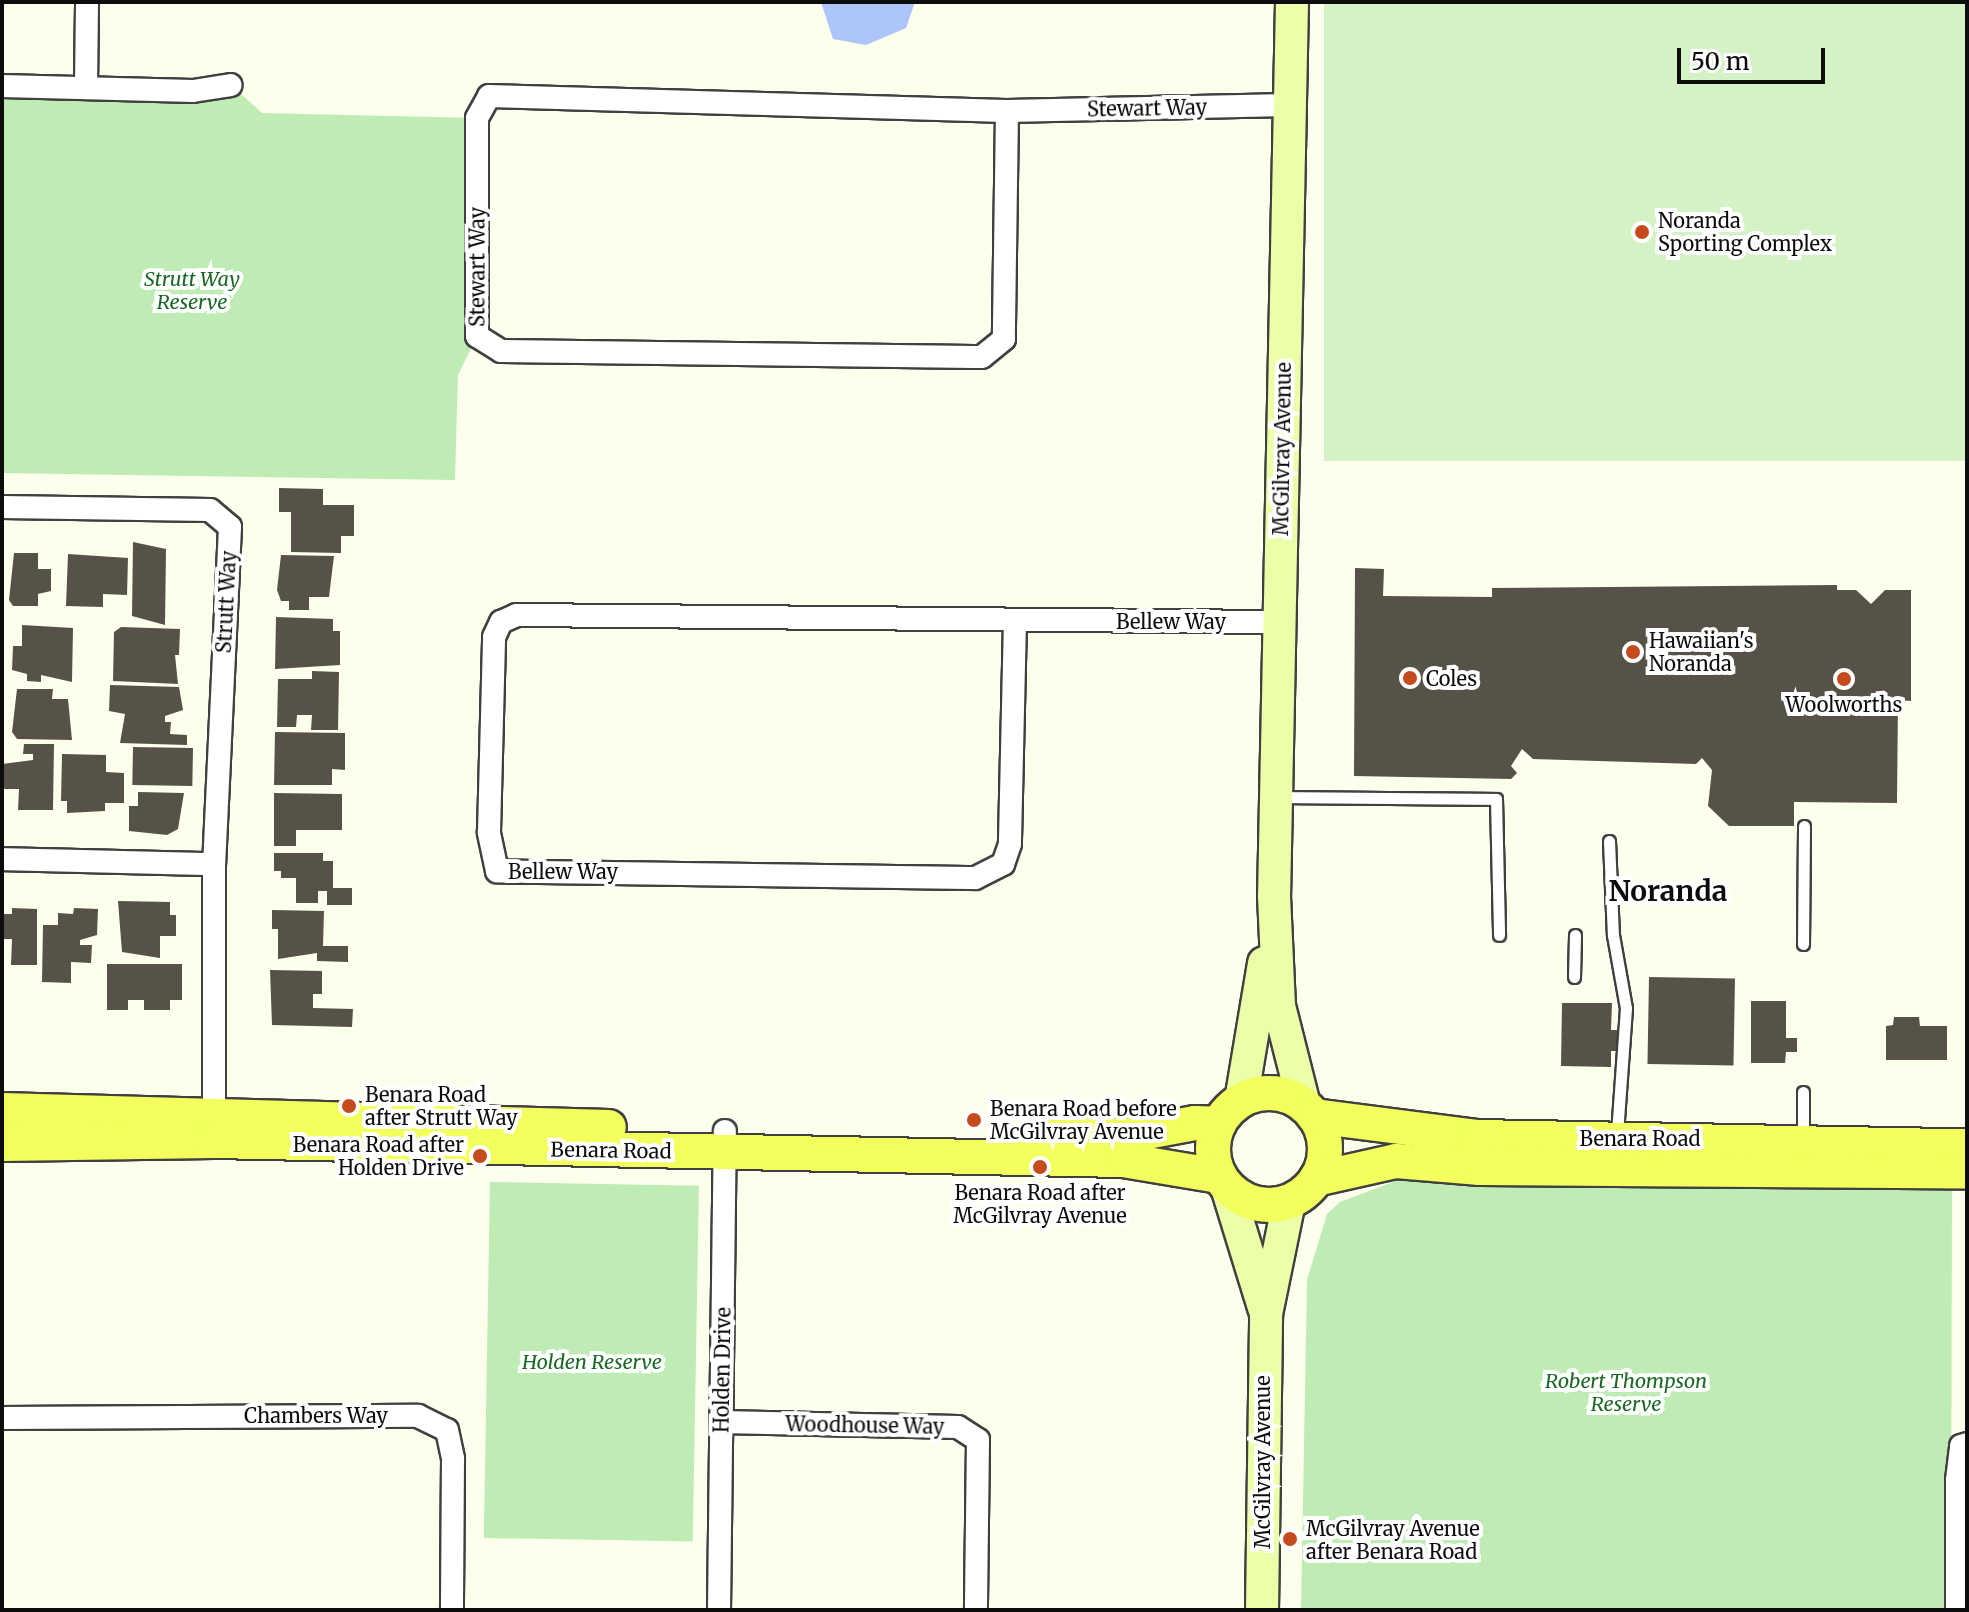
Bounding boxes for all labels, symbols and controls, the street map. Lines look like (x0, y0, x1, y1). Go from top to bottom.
scale bar (1681, 32, 1829, 82)
text: 50 m (1691, 46, 1750, 77)
street label: Stewart Way (1087, 95, 1207, 121)
street label: Stewart Way (465, 207, 489, 327)
place label: Noranda Sporting Complex (1658, 208, 1832, 255)
marker: Noranda Sporting Complex (1633, 223, 1651, 241)
park label: Strutt Way Reserve (144, 266, 240, 313)
street label: McGilvray Avenue (1268, 362, 1296, 536)
street label: Strutt Way (211, 550, 241, 654)
street label: Bellew Way (1116, 609, 1226, 633)
place label: Hawaiian's Noranda (1649, 628, 1753, 675)
marker: Hawaiian's Noranda (1624, 643, 1642, 661)
place label: Coles (1426, 666, 1477, 690)
marker: Coles (1401, 669, 1419, 687)
marker: Woolworths (1835, 670, 1853, 688)
place label: Woolworths (1786, 692, 1902, 716)
street label: Bellew Way (508, 859, 618, 883)
district label: Noranda (1609, 874, 1727, 908)
place label: Benara Road after Strutt Way (365, 1082, 518, 1129)
place label: Benara Road before McGilvray Avenue (990, 1096, 1177, 1143)
marker: Benara Road after Strutt Way (340, 1097, 358, 1115)
marker: Benara Road before McGilvray Avenue (965, 1111, 983, 1129)
street label: Benara Road (1579, 1126, 1701, 1150)
place label: Benara Road after Holden Drive (293, 1132, 464, 1179)
street label: Benara Road (550, 1137, 672, 1163)
marker: Benara Road after Holden Drive (471, 1147, 489, 1165)
marker: Benara Road after McGilvray Avenue (1031, 1158, 1049, 1176)
place label: Benara Road after McGilvray Avenue (953, 1180, 1127, 1227)
street label: Holden Drive (709, 1307, 735, 1433)
park label: Holden Reserve (522, 1349, 662, 1373)
park label: Robert Thompson Reserve (1545, 1369, 1707, 1416)
street label: McGilvray Avenue (1250, 1375, 1274, 1549)
street label: Chambers Way (244, 1403, 388, 1427)
street label: Woodhouse Way (785, 1412, 945, 1438)
place label: McGilvray Avenue after Benara Road (1306, 1516, 1480, 1563)
marker: McGilvray Avenue after Benara Road (1281, 1530, 1299, 1548)

